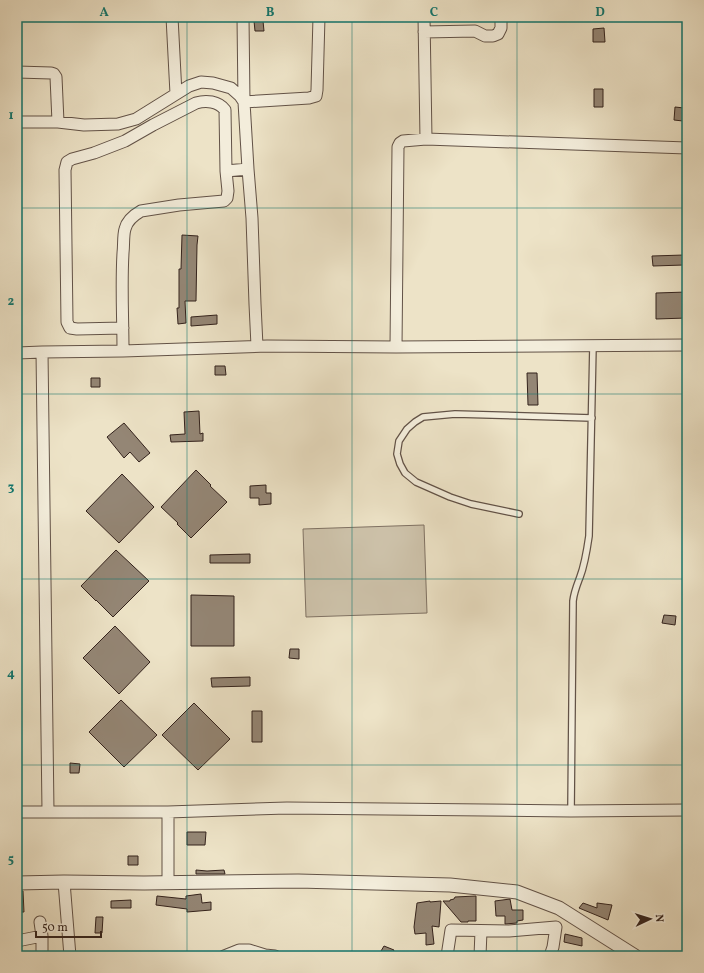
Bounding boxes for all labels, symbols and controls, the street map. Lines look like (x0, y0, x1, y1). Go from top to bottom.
text: A (99, 4, 109, 22)
text: B (266, 4, 275, 22)
text: C (430, 4, 438, 22)
text: D (595, 4, 605, 22)
text: 1 (8, 107, 14, 125)
text: 2 (8, 293, 15, 311)
text: 3 (8, 479, 15, 497)
text: 4 (7, 665, 15, 683)
text: 5 (8, 851, 14, 869)
north arrow (630, 899, 670, 939)
scale bar (36, 913, 101, 939)
text: N (651, 914, 666, 923)
text: 50 m (42, 920, 68, 936)

